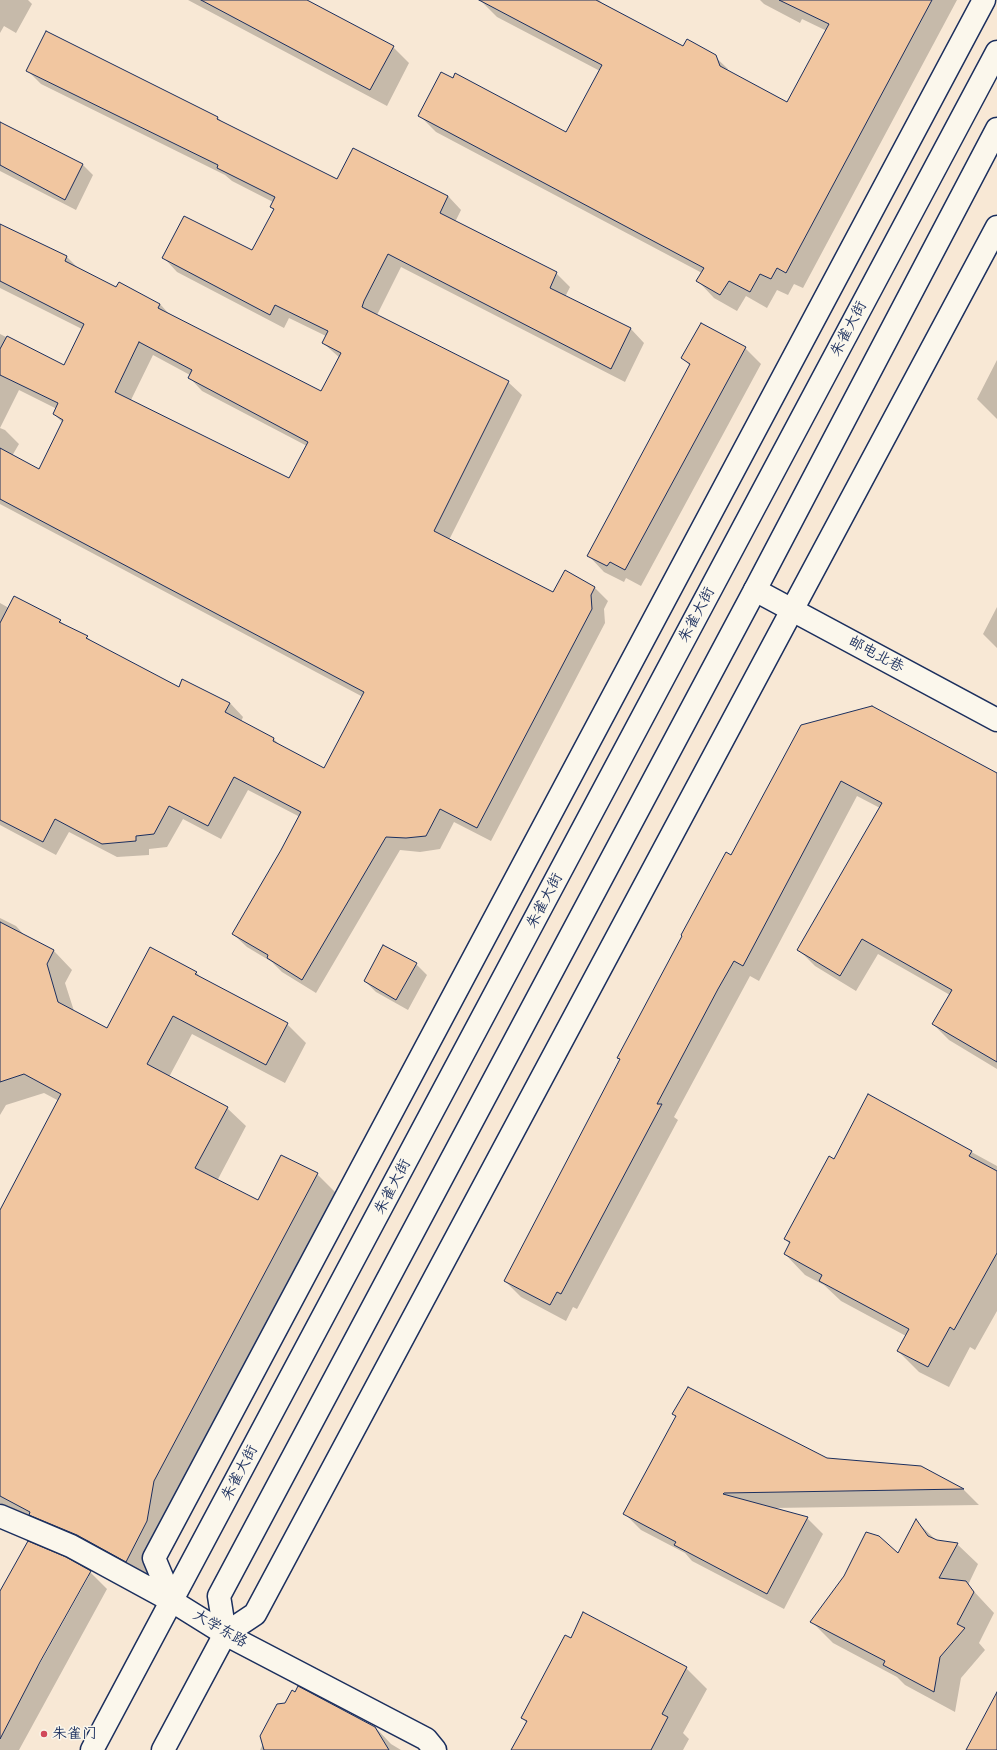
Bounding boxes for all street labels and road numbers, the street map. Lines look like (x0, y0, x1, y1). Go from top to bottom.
street label: 朱雀大街 (827, 298, 871, 360)
street label: 朱雀大街 (675, 584, 719, 646)
street label: 邮电北巷 (845, 633, 907, 677)
street label: 朱雀大街 (523, 870, 567, 932)
street label: 朱雀大街 (371, 1156, 415, 1218)
street label: 朱雀大街 (218, 1442, 262, 1504)
street label: 大学东路 (190, 1606, 250, 1652)

